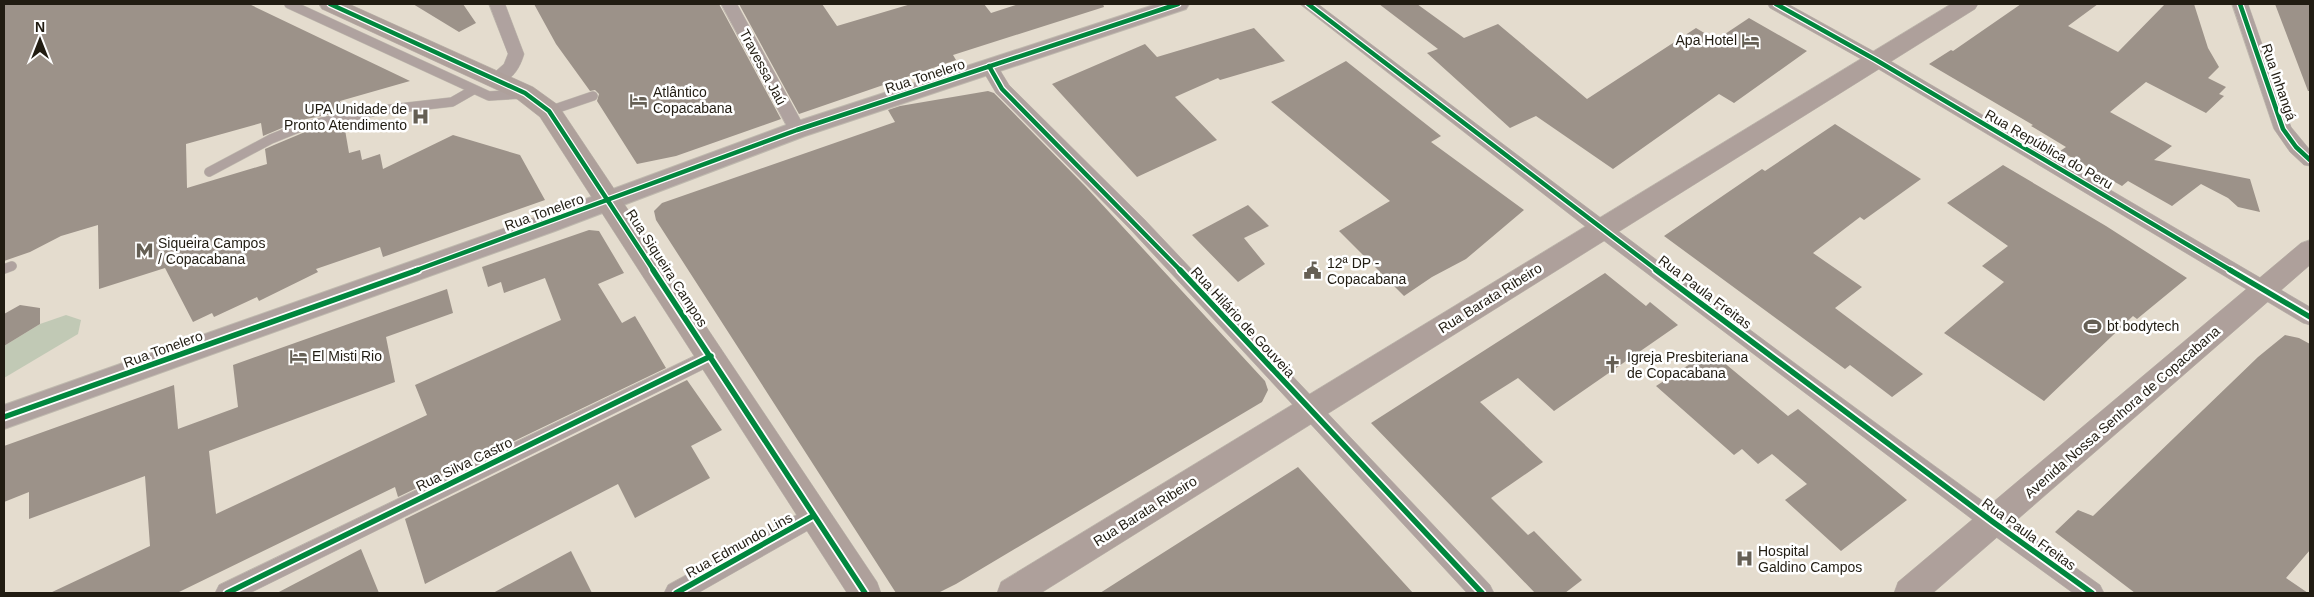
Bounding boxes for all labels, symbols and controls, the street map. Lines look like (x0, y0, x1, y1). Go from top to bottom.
north arrow (15, 15, 65, 65)
text: N (35, 19, 45, 35)
street label: Travessa Jaú (736, 26, 790, 108)
hotel icon: Apa Hotel (1741, 30, 1761, 50)
place label: Apa Hotel (1676, 32, 1737, 48)
street label: Rua Inhangá (2258, 41, 2300, 123)
street label: Rua Tonelero (883, 55, 967, 96)
place label: Atlântico Copacabana (653, 84, 733, 116)
hotel icon: Atlântico Copacabana (629, 90, 649, 110)
place label: UPA Unidade de Pronto Atendimento (284, 101, 407, 133)
street label: Rua República do Peru (1982, 106, 2116, 192)
hospital icon: UPA Unidade de Pronto Atendimento (411, 107, 431, 127)
street label: Rua Tonelero (502, 190, 586, 234)
street label: Rua Siqueira Campos (623, 206, 711, 330)
place label: Siqueira Campos / Copacabana (158, 235, 265, 267)
metro station icon: Siqueira Campos / Copacabana (134, 241, 154, 261)
street label: Rua Paula Freitas (1655, 252, 1755, 332)
place label: 12ª DP - Copacabana (1327, 255, 1407, 287)
street label: Rua Barata Ribeiro (1435, 260, 1545, 336)
public building icon: 12ª DP - Copacabana (1303, 261, 1323, 281)
street label: Rua Hilário de Gouveia (1188, 264, 1298, 381)
sports icon: bt bodytech (2083, 316, 2103, 336)
place label: bt bodytech (2107, 318, 2179, 334)
street label: Avenida Nossa Senhora de Copacabana (2021, 323, 2223, 501)
street label: Rua Tonelero (121, 327, 205, 371)
hotel icon: El Misti Rio (288, 346, 308, 366)
place label: El Misti Rio (312, 348, 382, 364)
place label: Igreja Presbiteriana de Copacabana (1627, 349, 1749, 381)
church icon: Igreja Presbiteriana de Copacabana (1603, 355, 1623, 375)
street label: Rua Silva Castro (413, 434, 515, 494)
street label: Rua Barata Ribeiro (1090, 473, 1200, 549)
street label: Rua Paula Freitas (1979, 495, 2079, 573)
street label: Rua Edmundo Lins (683, 509, 795, 581)
place label: Hospital Galdino Campos (1758, 543, 1862, 575)
hospital icon: Hospital Galdino Campos (1734, 549, 1754, 569)

